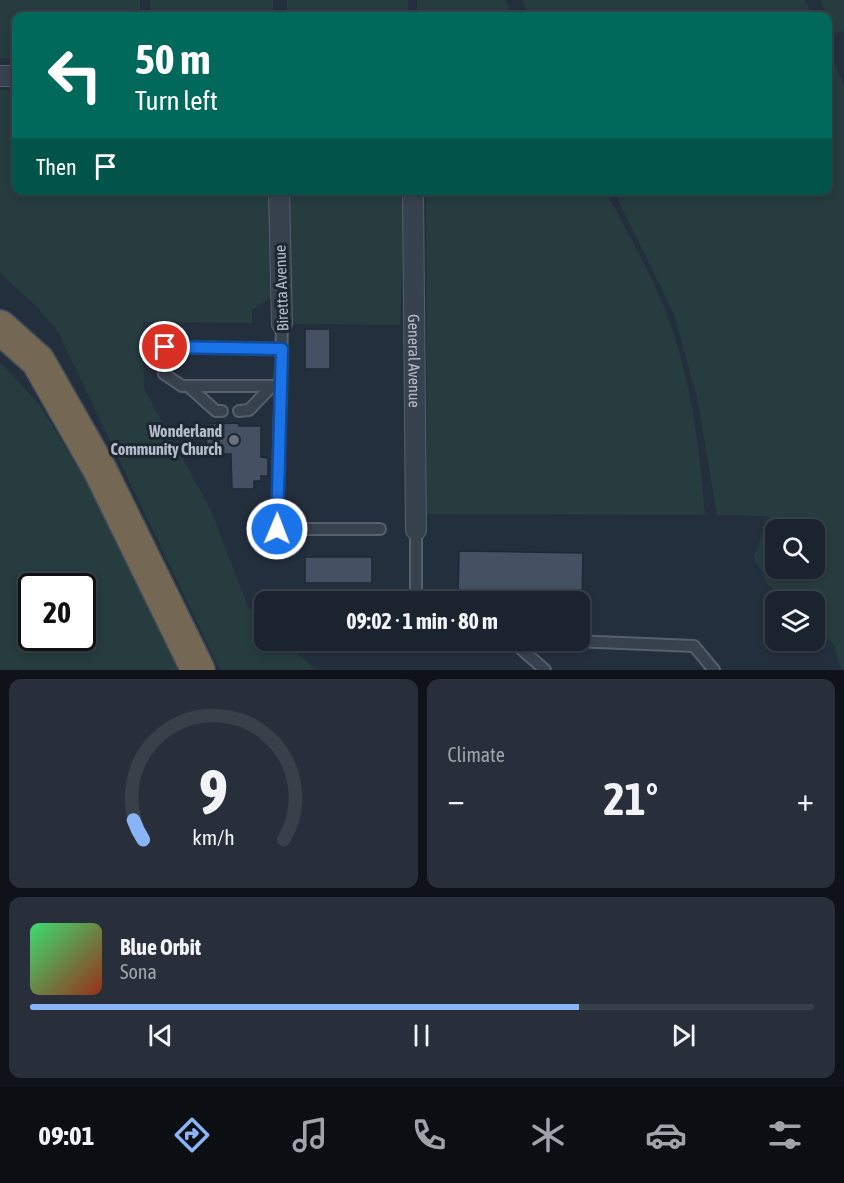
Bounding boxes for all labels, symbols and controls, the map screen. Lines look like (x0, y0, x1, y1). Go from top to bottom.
text: 50 m (135, 35, 210, 83)
icon: left (36, 36, 114, 114)
text: Turn left (135, 85, 218, 116)
icon: arrive (89, 150, 122, 183)
text: Then (36, 154, 77, 180)
street label: Biretta Avenue (270, 245, 292, 331)
street label: General Avenue (405, 314, 424, 408)
pin (139, 321, 190, 372)
icon: arrive (148, 330, 181, 363)
place label: Wonderland Community Church (111, 422, 222, 458)
marker: Wonderland Community Church (227, 433, 241, 447)
position arrow (245, 497, 309, 561)
map controls (765, 519, 825, 651)
button: search (765, 519, 825, 579)
speed limit sign: 20 (18, 573, 96, 651)
button: layers (765, 591, 825, 651)
text: 09:02 · 1 min · 80 m (346, 608, 498, 634)
text: Climate (448, 743, 505, 766)
text: 9 (199, 756, 228, 827)
text: 21° (603, 773, 658, 825)
text: − (448, 780, 465, 818)
text: + (797, 780, 814, 818)
text: km/h (192, 826, 235, 851)
text: Blue Orbit (120, 934, 201, 960)
text: Sona (120, 960, 157, 983)
icon: previous (144, 1019, 177, 1052)
icon: pause (405, 1019, 438, 1052)
icon: next (667, 1019, 700, 1052)
icon: directions (171, 1114, 213, 1156)
icon: music (289, 1114, 331, 1156)
icon: phone (408, 1114, 450, 1156)
icon: climate (527, 1114, 569, 1156)
icon: car (645, 1114, 687, 1156)
icon: filters (764, 1114, 806, 1156)
text: 09:01 (38, 1120, 94, 1151)

